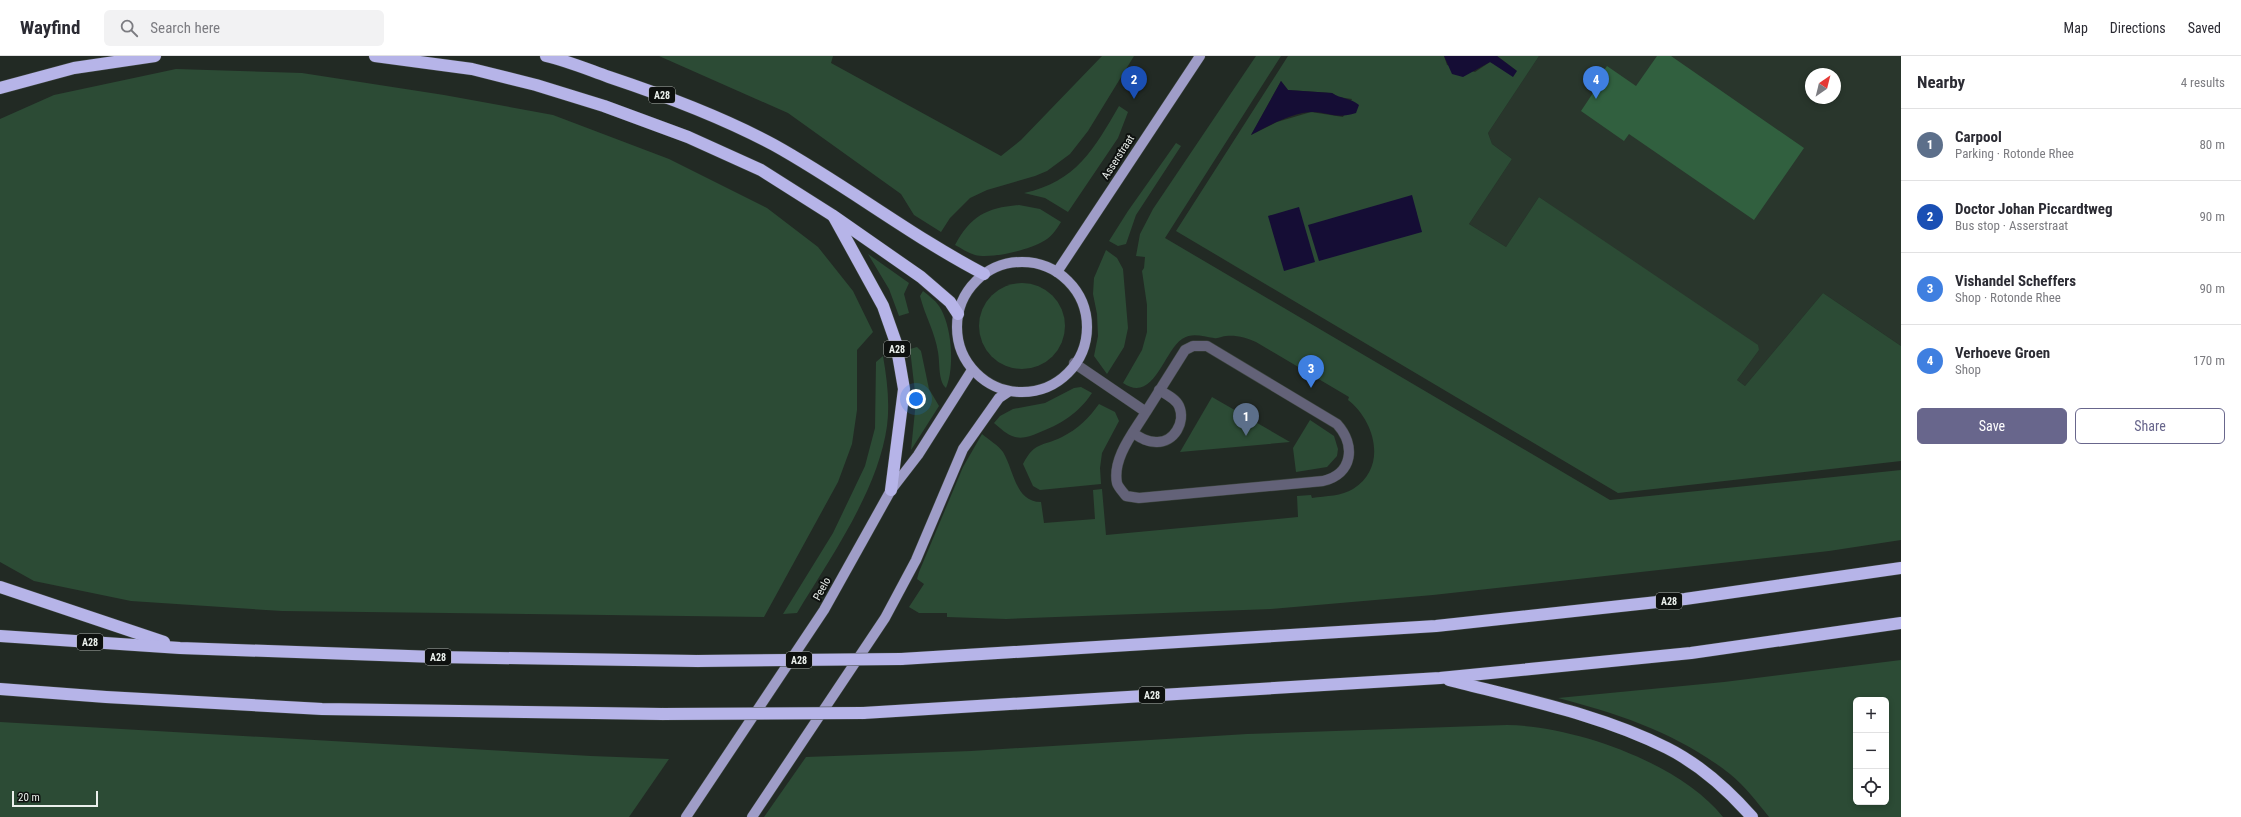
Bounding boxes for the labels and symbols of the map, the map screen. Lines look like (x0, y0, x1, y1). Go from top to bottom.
pin: 2 (1121, 66, 1147, 99)
pin: 4 (1583, 66, 1609, 99)
north arrow (1805, 68, 1841, 104)
road number: A28 (649, 87, 675, 103)
street label: Asserstraat (1099, 132, 1137, 182)
road number: A28 (884, 341, 910, 357)
pin: 3 (1298, 355, 1324, 388)
your location (906, 389, 926, 409)
pin: 1 (1233, 403, 1259, 436)
street label: Peelo (810, 575, 834, 603)
road number: A28 (1656, 593, 1682, 609)
road number: A28 (77, 634, 103, 650)
road number: A28 (425, 649, 451, 665)
road number: A28 (786, 652, 812, 668)
road number: A28 (1139, 687, 1165, 703)
scale bar (12, 789, 98, 808)

